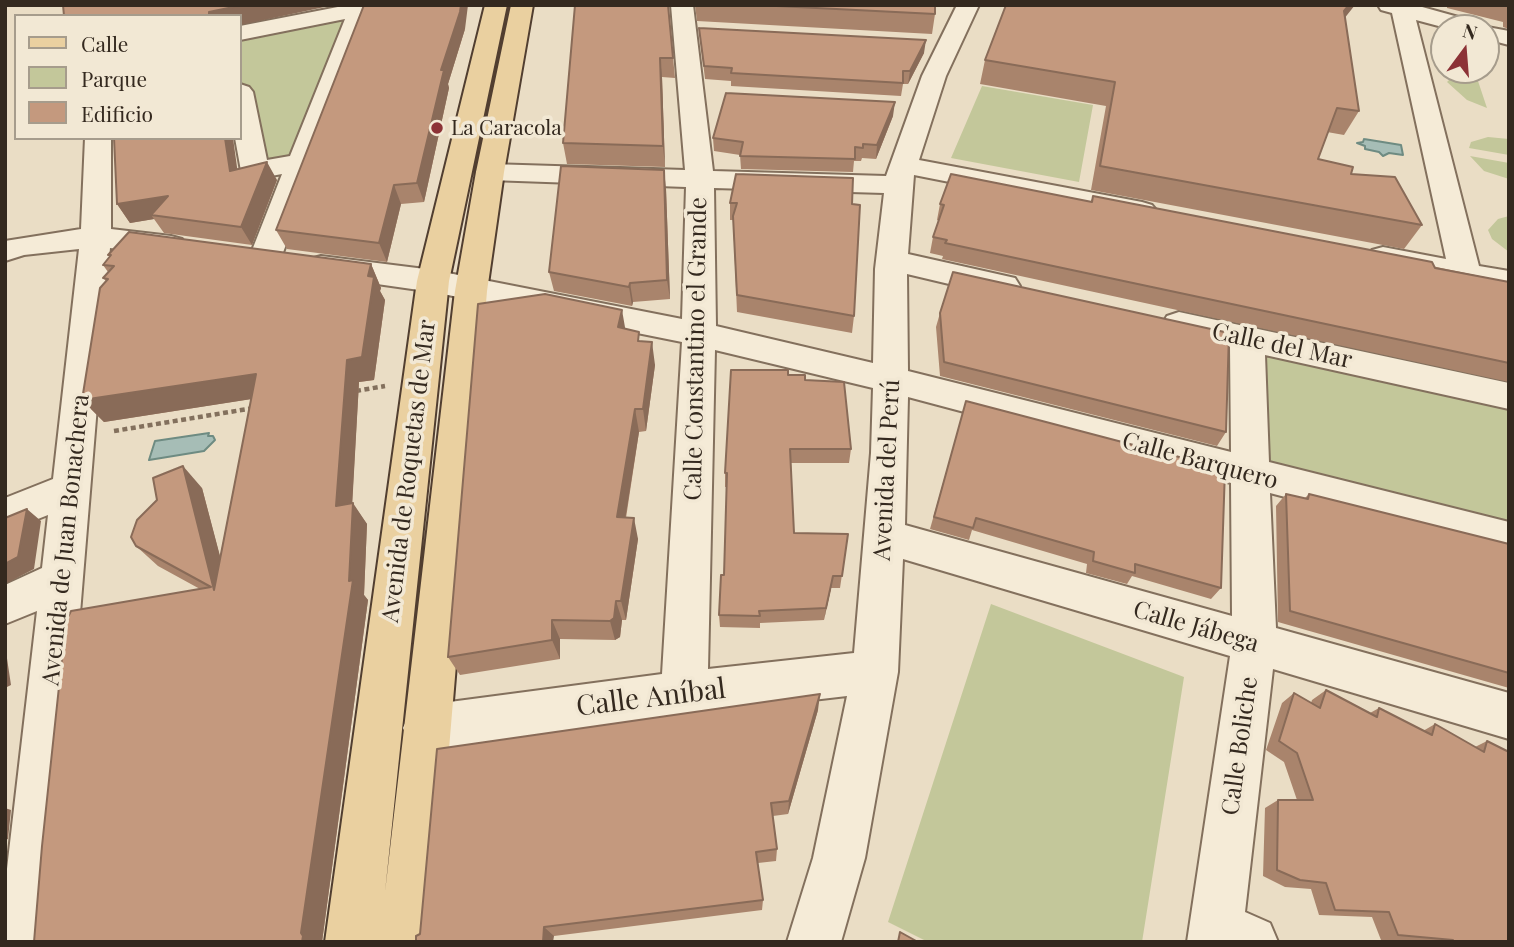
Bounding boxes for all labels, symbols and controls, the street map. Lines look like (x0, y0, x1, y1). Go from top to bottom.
legend (14, 14, 242, 140)
north arrow (1430, 14, 1500, 84)
text: N (1460, 16, 1480, 45)
text: Calle (81, 29, 128, 57)
text: Parque (81, 64, 147, 92)
text: Edificio (81, 99, 153, 127)
place label: La Caracola (451, 115, 562, 141)
marker: La Caracola (429, 120, 445, 136)
street label: Calle Constantino el Grande (679, 197, 713, 501)
street label: Calle del Mar (1209, 317, 1355, 375)
street label: Avenida de Roquetas de Mar (376, 318, 442, 624)
street label: Avenida del Perú (868, 379, 906, 561)
street label: Avenida de Juan Bonachera (36, 393, 96, 687)
street label: Calle Barquero (1119, 426, 1281, 496)
street label: Calle Jábega (1130, 595, 1262, 659)
street label: Calle Aníbal (574, 672, 728, 724)
street label: Calle Boliche (1216, 675, 1264, 817)

